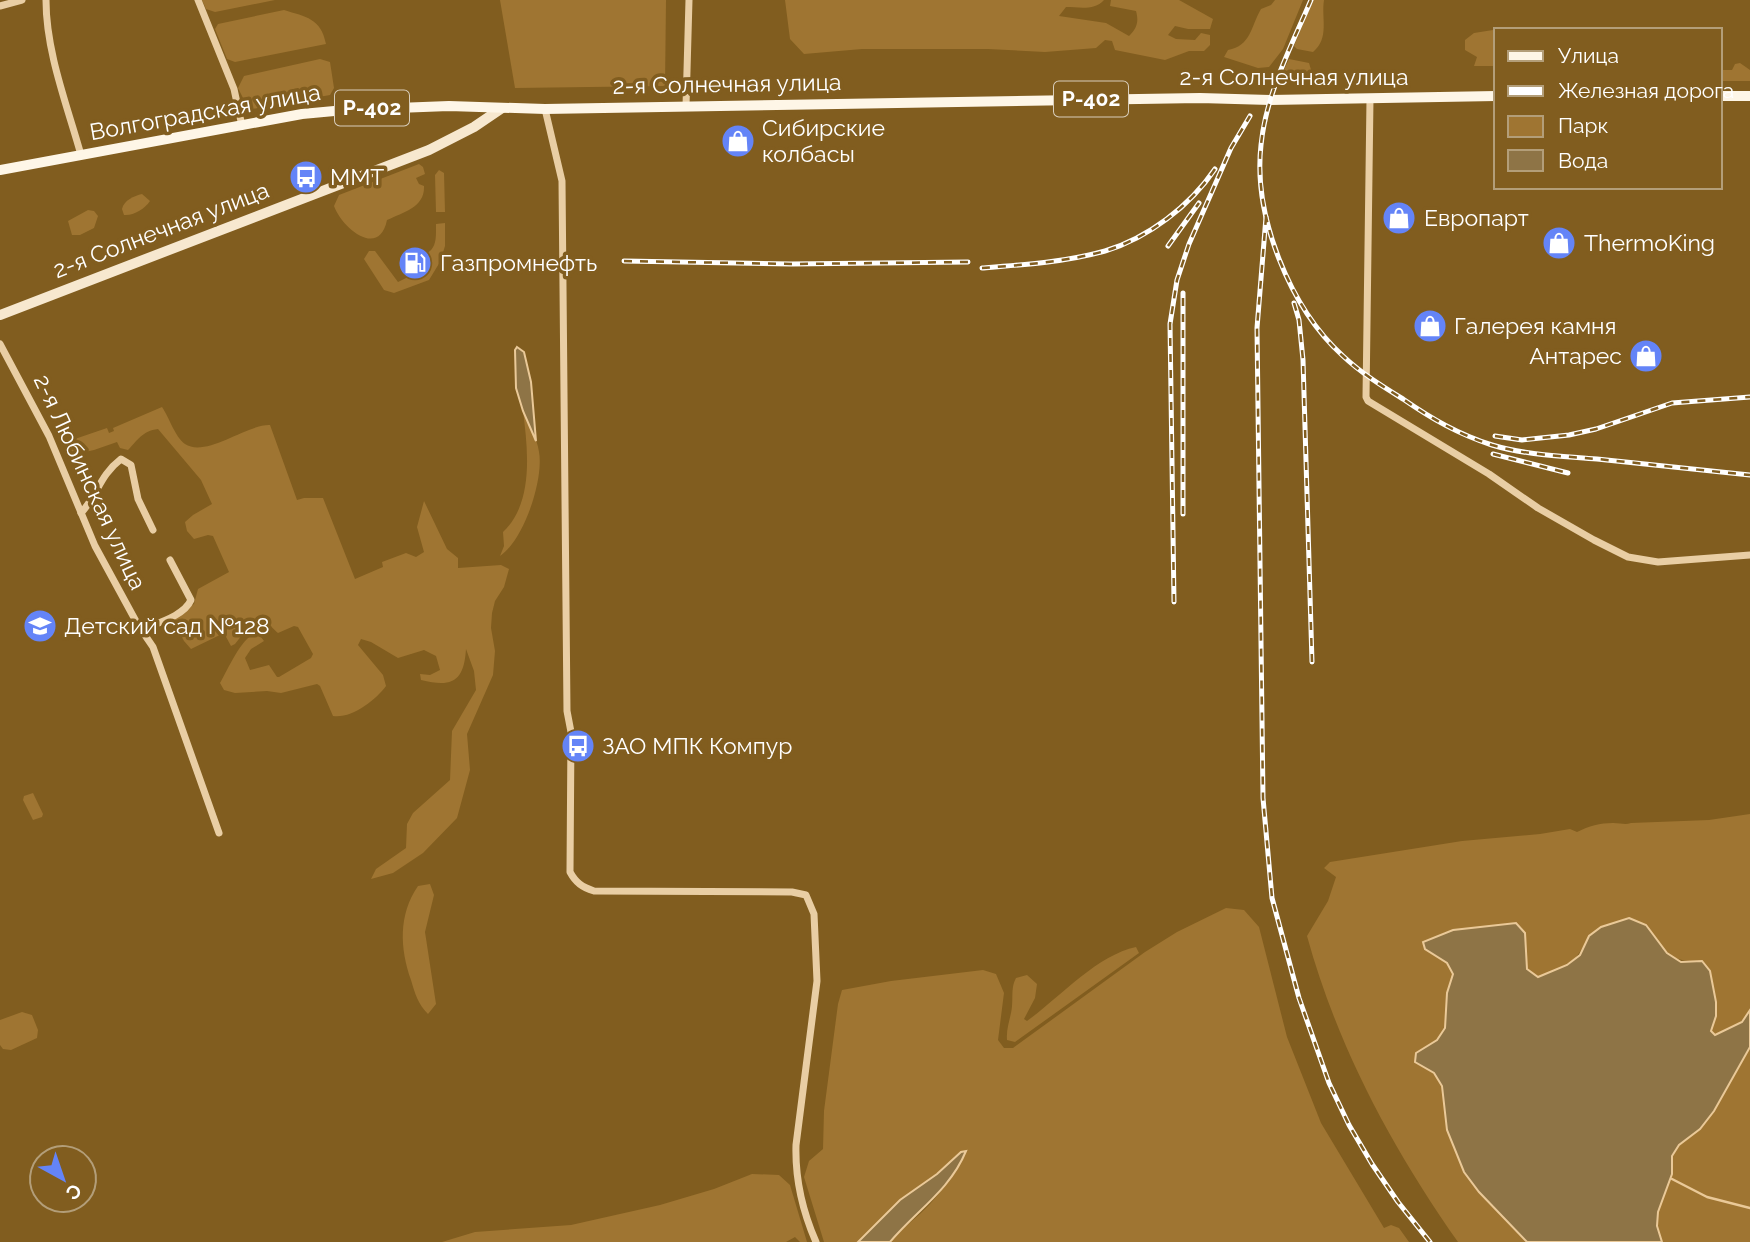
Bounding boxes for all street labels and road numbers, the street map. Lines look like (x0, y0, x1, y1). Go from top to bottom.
street label: 2-я Солнечная улица (1180, 63, 1408, 90)
street label: 2-я Солнечная улица (612, 68, 842, 99)
street label: Волгоградская улица (87, 78, 322, 145)
road number: Р-402 (1054, 82, 1128, 116)
road number: Р-402 (335, 90, 409, 126)
street label: 2-я Солнечная улица (49, 176, 273, 283)
street label: 2-я Любинская улица (29, 370, 152, 594)

